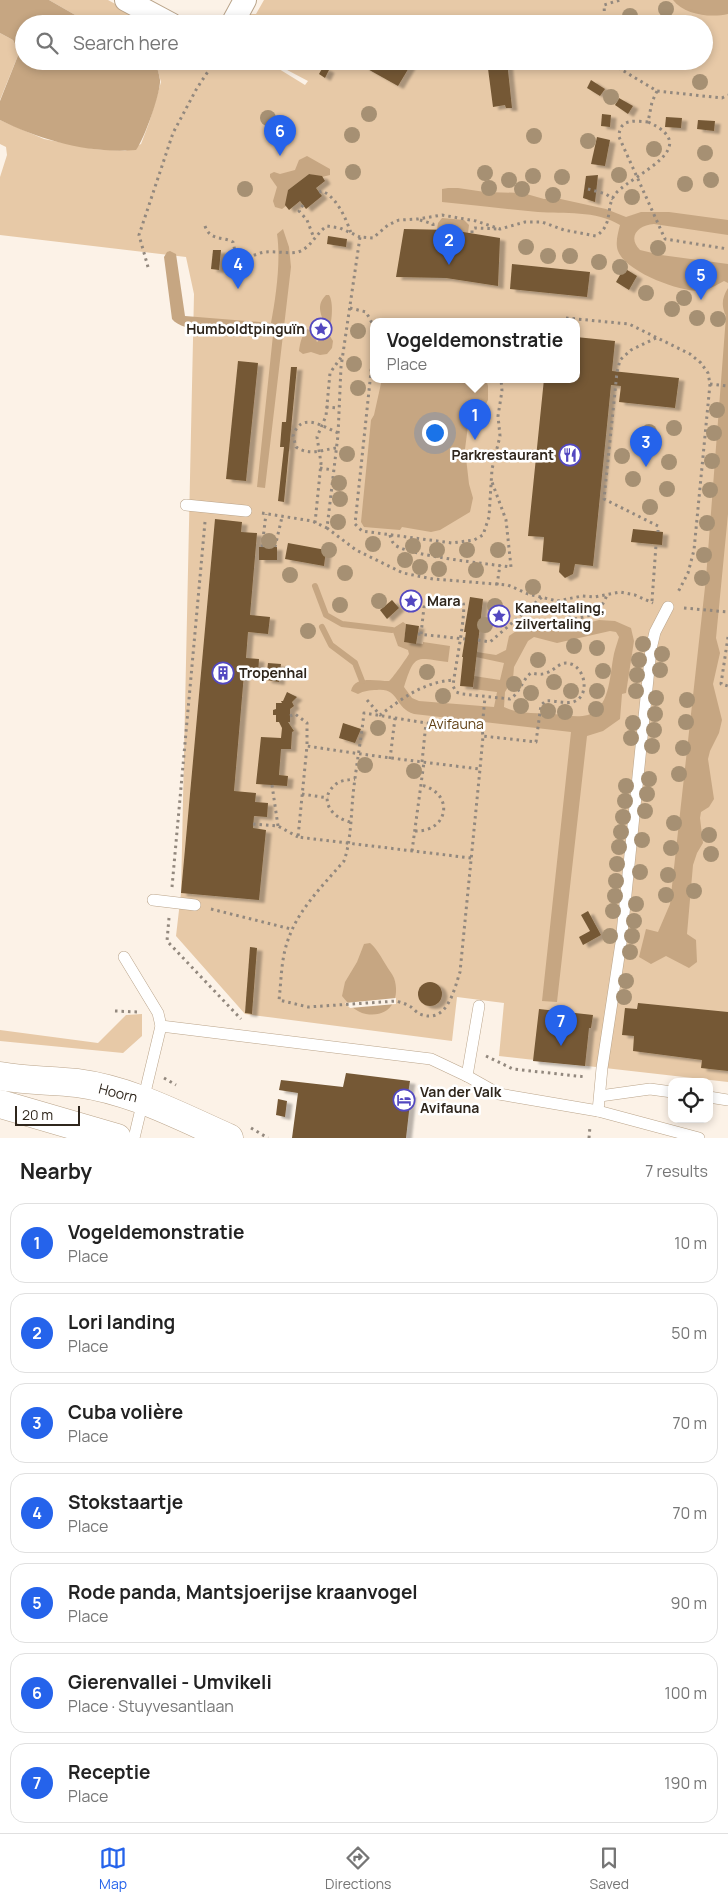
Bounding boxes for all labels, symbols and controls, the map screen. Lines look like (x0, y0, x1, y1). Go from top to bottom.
search box (15, 15, 713, 70)
icon: search (33, 29, 61, 57)
text: Search here (73, 30, 179, 56)
pin: 6 (264, 115, 296, 156)
pin: 2 (433, 224, 465, 265)
pin: 4 (222, 248, 254, 289)
pin: 5 (685, 259, 717, 300)
place icon: Humboldtpinguïn (309, 317, 333, 341)
popup (370, 318, 580, 383)
place label: Humboldtpinguïn (186, 319, 305, 338)
text: Vogeldemonstratie (387, 327, 563, 353)
text: Place (387, 353, 427, 375)
pin: 1 (459, 399, 491, 440)
your location (422, 420, 448, 446)
pin: 3 (630, 426, 662, 467)
restaurant icon: Parkrestaurant (558, 443, 582, 467)
place label: Parkrestaurant (451, 445, 554, 464)
place icon: Mara (399, 589, 423, 613)
place label: Mara (427, 591, 461, 610)
place label: Kaneeltaling, zilvertaling (515, 598, 605, 633)
place icon: Kaneeltaling, zilvertaling (487, 604, 511, 628)
building icon: Tropenhal (211, 661, 235, 685)
place label: Tropenhal (239, 663, 307, 682)
park label: Avifauna (428, 714, 484, 733)
pin: 7 (545, 1005, 577, 1046)
map controls (668, 1078, 713, 1123)
button: locate (668, 1078, 713, 1123)
street label: Hoorn (97, 1079, 140, 1107)
place label: Van der Valk Avifauna (420, 1082, 502, 1117)
hotel icon: Van der Valk Avifauna (392, 1088, 416, 1112)
scale bar (15, 1103, 80, 1126)
text: 20 m (22, 1105, 53, 1124)
text: Nearby (20, 1157, 92, 1185)
text: 7 results (645, 1160, 708, 1182)
text: Vogeldemonstratie (68, 1219, 244, 1245)
text: 1 (33, 1232, 41, 1254)
text: 10 m (674, 1232, 707, 1254)
text: Place (68, 1245, 108, 1267)
text: Lori landing (68, 1309, 175, 1335)
text: 2 (32, 1322, 42, 1344)
text: 50 m (671, 1322, 707, 1344)
text: Place (68, 1335, 108, 1357)
text: Cuba volière (68, 1399, 183, 1425)
text: 3 (32, 1412, 42, 1434)
text: 70 m (672, 1412, 707, 1434)
text: Place (68, 1425, 108, 1447)
text: Stokstaartje (68, 1489, 183, 1515)
text: 4 (32, 1502, 42, 1524)
text: 70 m (672, 1502, 707, 1524)
text: Place (68, 1515, 108, 1537)
text: Rode panda, Mantsjoerijse kraanvogel (68, 1579, 418, 1605)
text: 5 (32, 1592, 42, 1614)
text: 90 m (671, 1592, 707, 1614)
text: Place (68, 1605, 108, 1627)
text: Gierenvallei - Umvikeli (68, 1669, 272, 1695)
text: 6 (32, 1682, 42, 1704)
text: 100 m (664, 1682, 707, 1704)
text: Place · Stuyvesantlaan (68, 1695, 234, 1717)
text: Receptie (68, 1759, 150, 1785)
text: 7 (33, 1772, 41, 1794)
text: 190 m (664, 1772, 707, 1794)
text: Place (68, 1785, 108, 1807)
tab: Map (99, 1844, 127, 1893)
tab: Directions (325, 1844, 391, 1893)
tab: Saved (590, 1844, 629, 1893)

